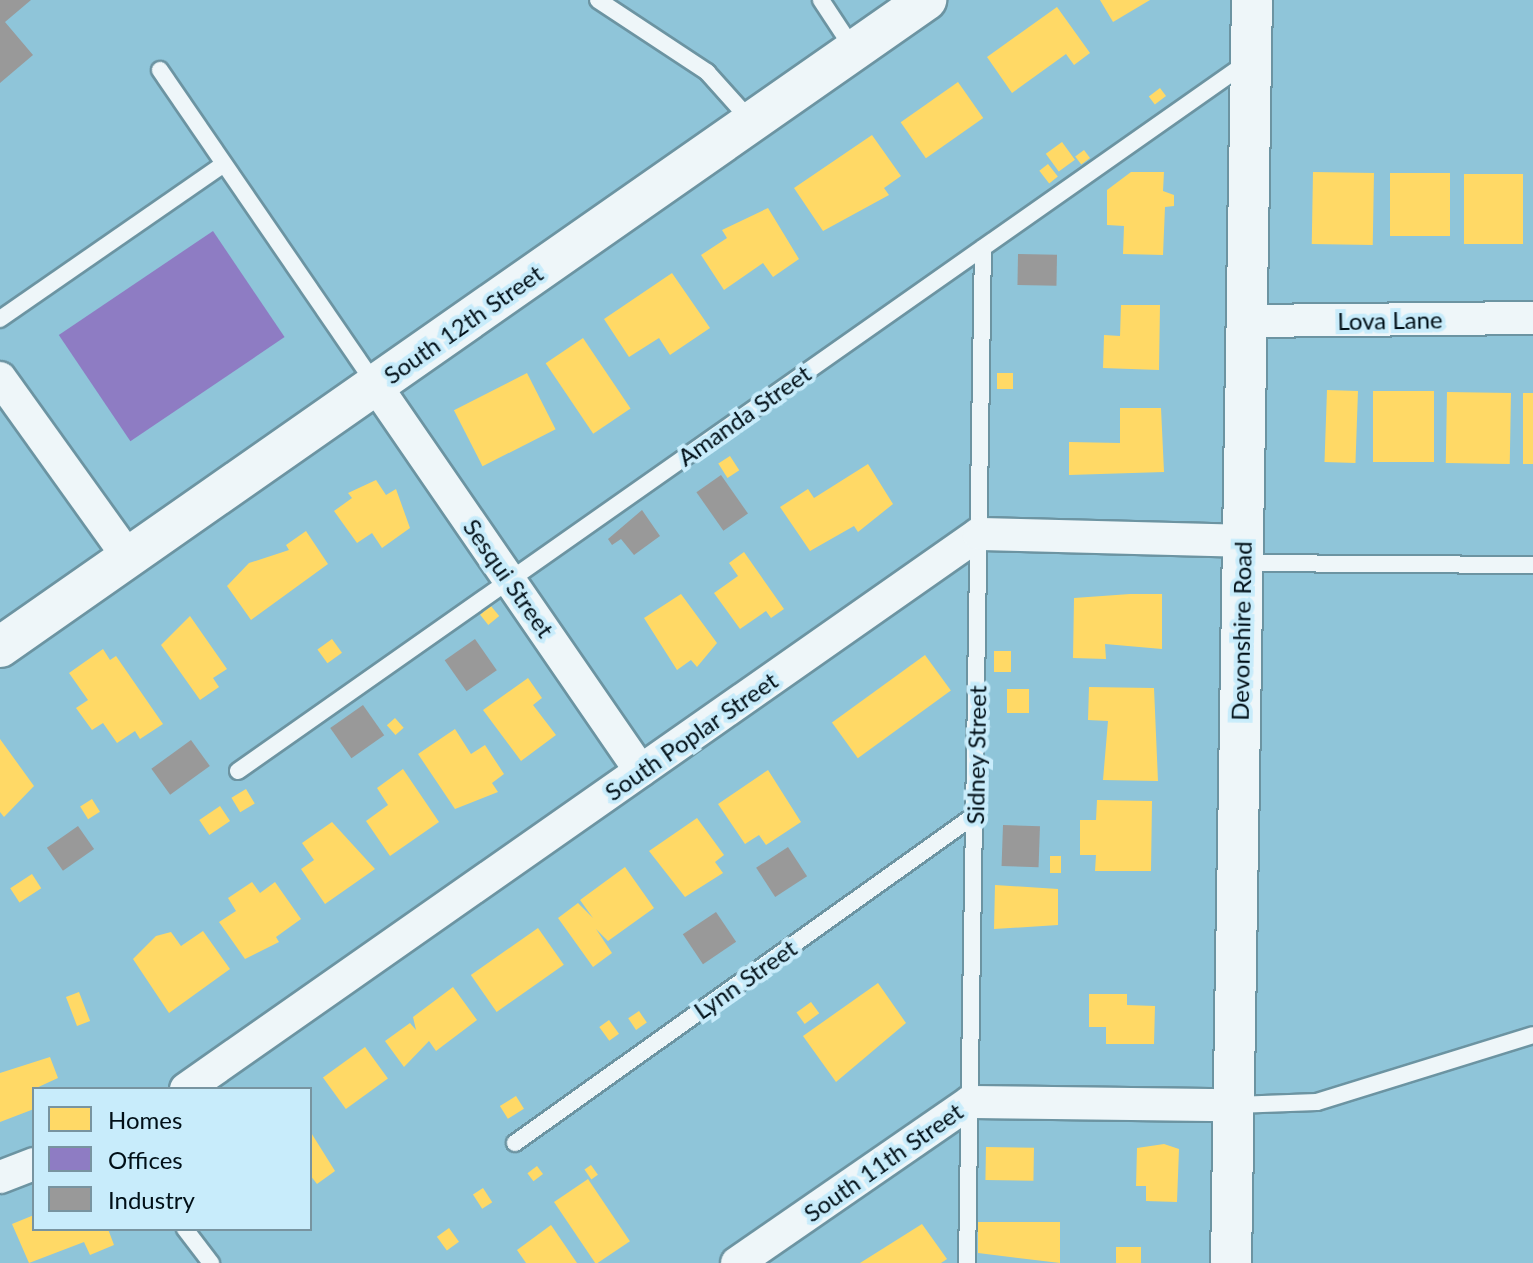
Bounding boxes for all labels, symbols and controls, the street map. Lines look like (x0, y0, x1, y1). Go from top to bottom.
street label: South 12th Street (378, 259, 548, 389)
street label: Lova Lane (1337, 305, 1443, 335)
street label: Amanda Street (672, 358, 816, 472)
street label: Sesqui Street (458, 513, 560, 643)
street label: Devonshire Road (1225, 541, 1257, 721)
street label: South Poplar Street (599, 666, 783, 806)
street label: Sidney Street (960, 685, 992, 825)
street label: Lynn Street (688, 933, 802, 1025)
legend (32, 1087, 312, 1231)
street label: South 11th Street (798, 1097, 968, 1227)
text: Homes (108, 1105, 182, 1134)
text: Offices (108, 1145, 183, 1174)
text: Industry (108, 1185, 195, 1214)

